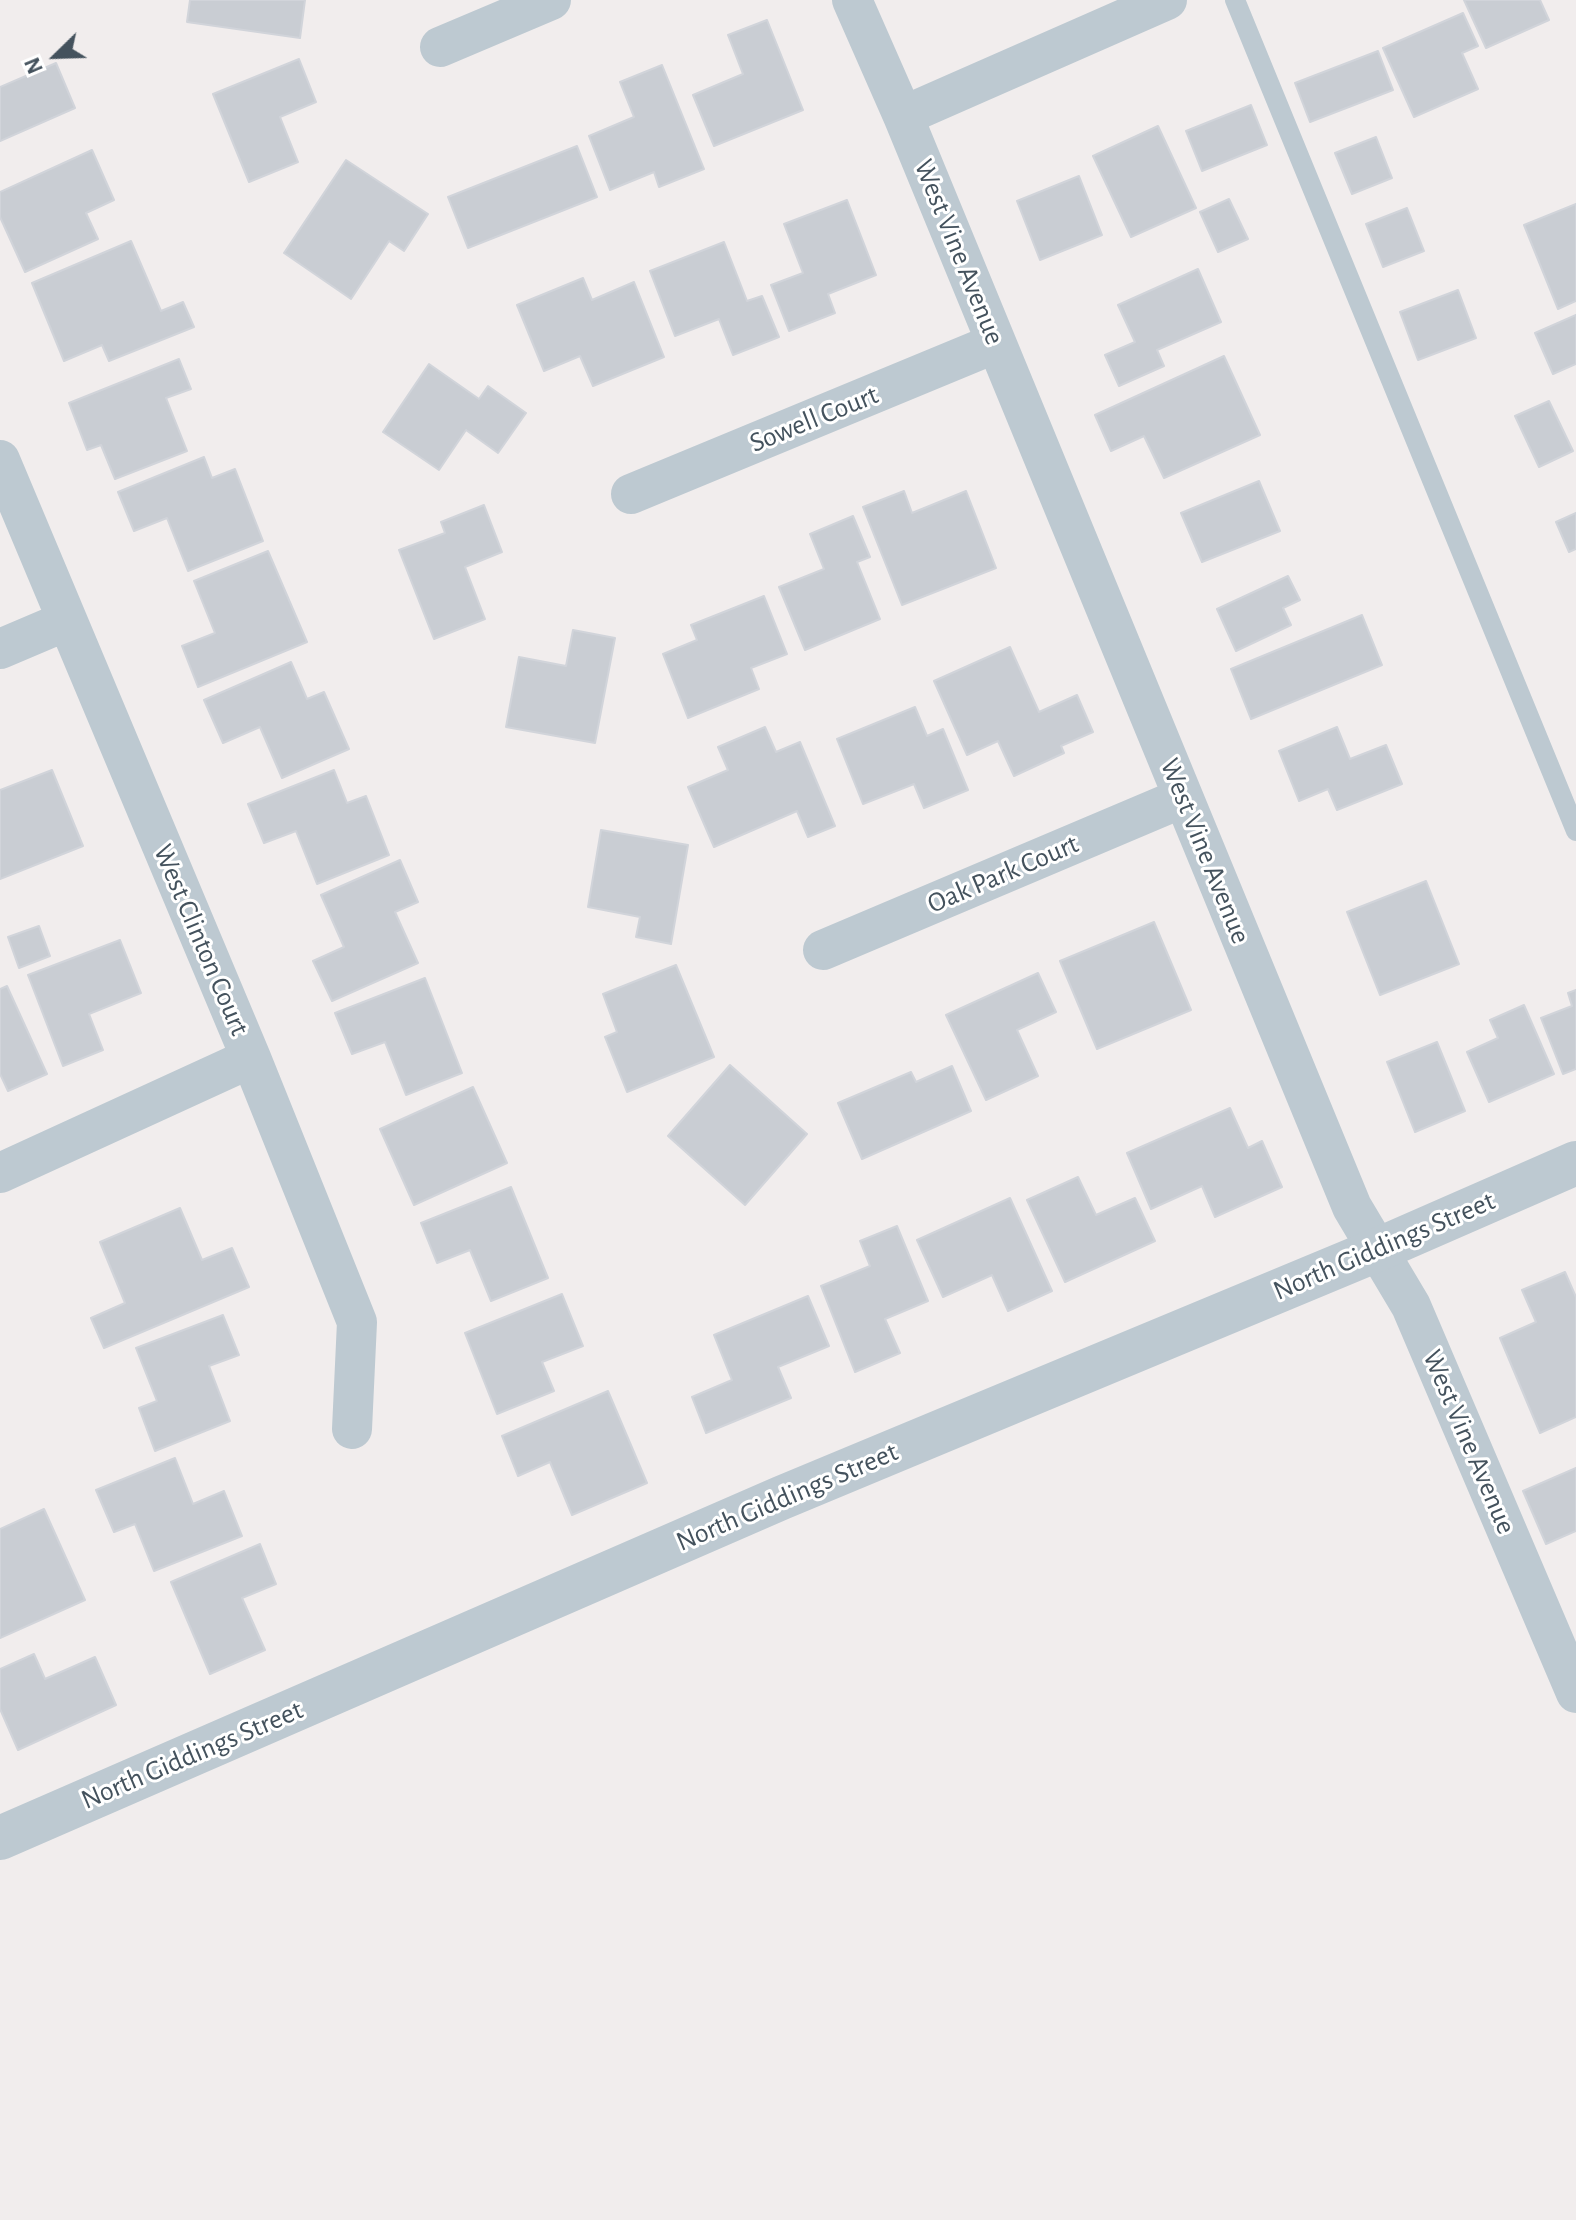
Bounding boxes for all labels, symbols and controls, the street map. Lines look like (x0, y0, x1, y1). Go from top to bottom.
north arrow (16, 16, 96, 96)
text: N (21, 54, 47, 77)
street label: West Vine Avenue (907, 154, 1011, 350)
street label: Sowell Court (745, 378, 883, 460)
street label: West Vine Avenue (1153, 753, 1257, 949)
street label: Oak Park Court (922, 827, 1084, 921)
street label: West Clinton Court (146, 840, 256, 1040)
street label: North Giddings Street (1268, 1184, 1500, 1308)
street label: West Vine Avenue (1415, 1345, 1523, 1539)
street label: North Giddings Street (671, 1435, 903, 1559)
street label: North Giddings Street (76, 1693, 308, 1817)

